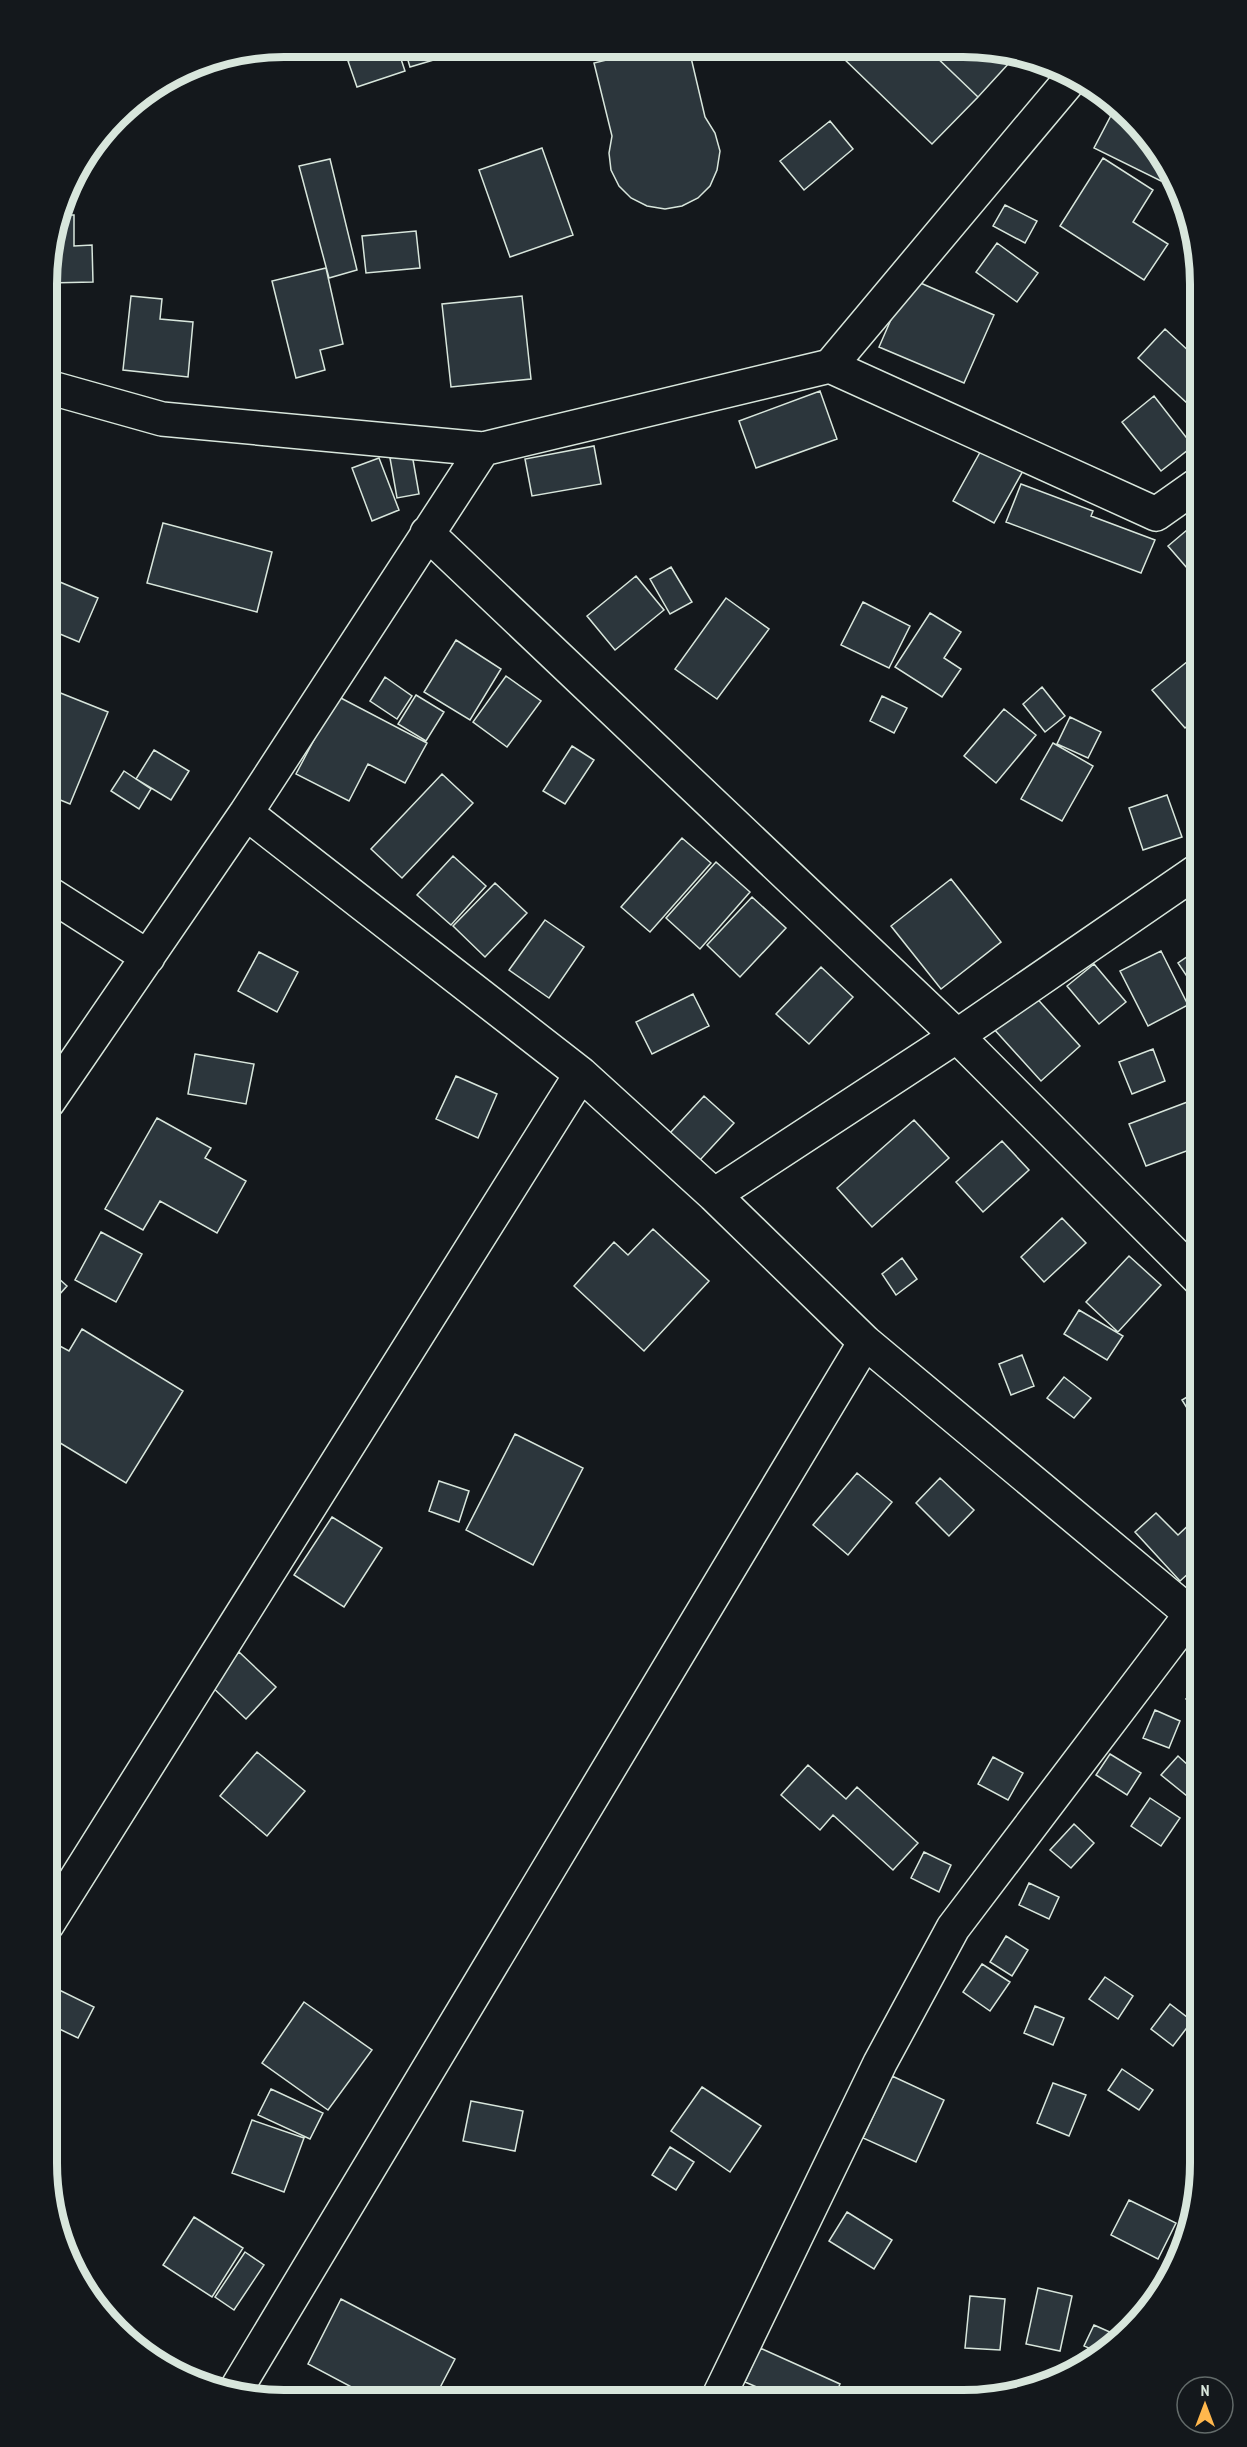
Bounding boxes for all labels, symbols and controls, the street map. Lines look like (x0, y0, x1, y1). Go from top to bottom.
north arrow (1175, 2375, 1235, 2435)
text: N (1201, 2380, 1209, 2400)

